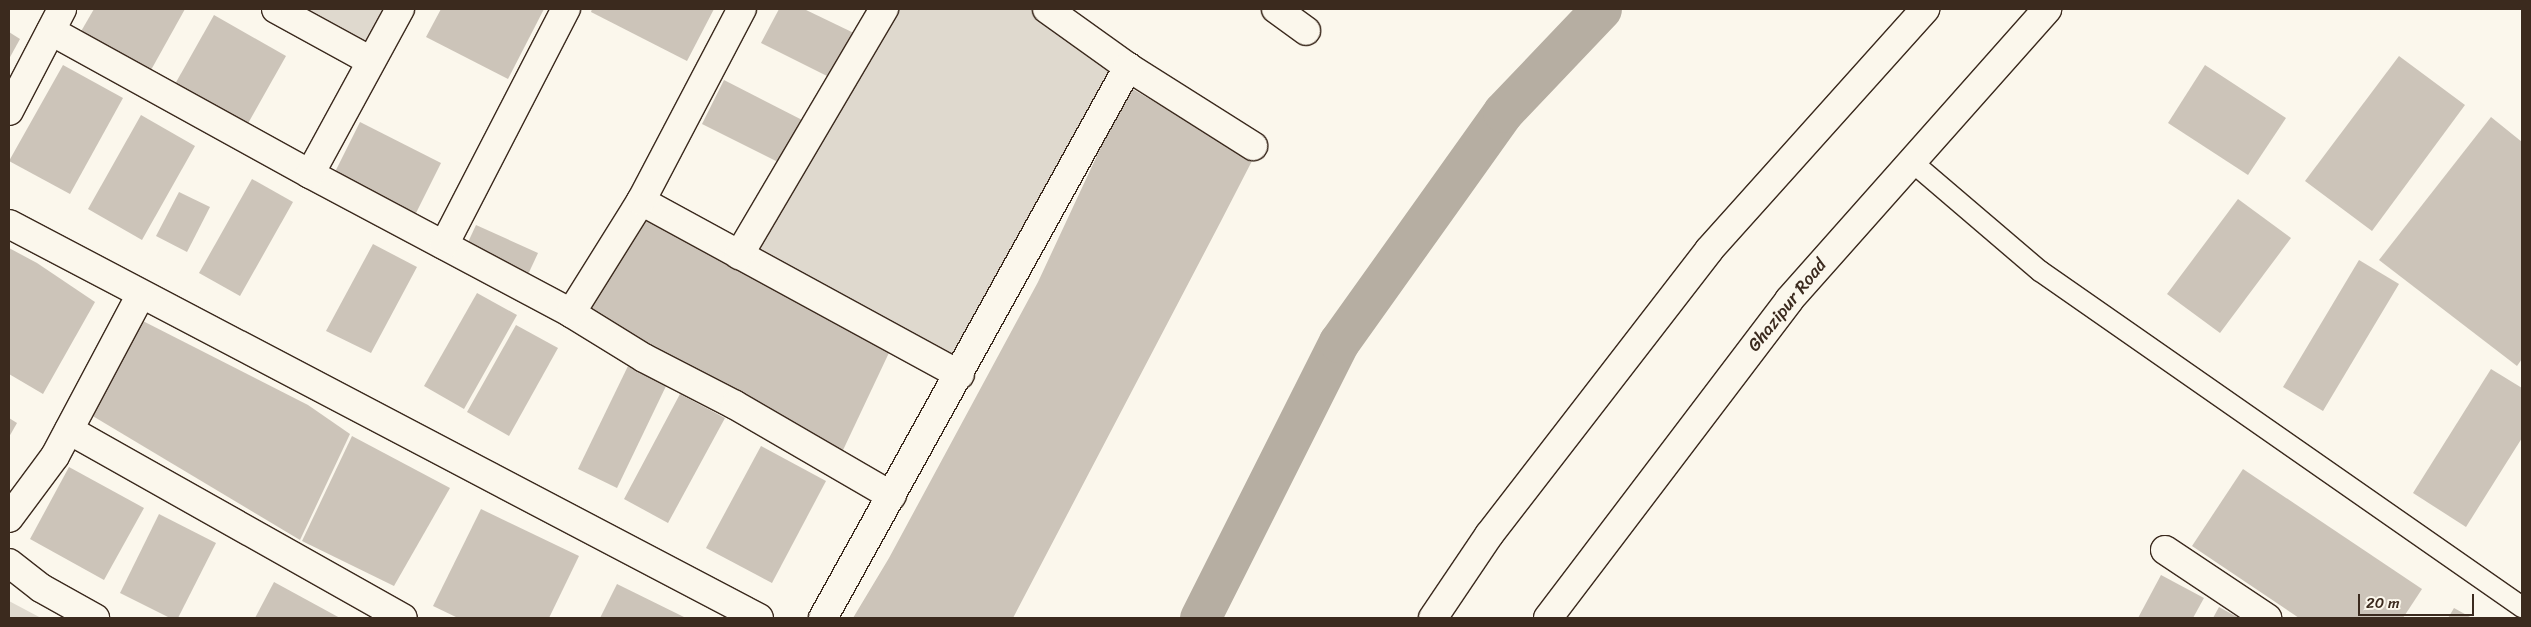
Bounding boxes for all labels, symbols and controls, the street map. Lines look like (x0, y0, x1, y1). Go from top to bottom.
street label: Ghazipur Road (1743, 254, 1831, 356)
scale bar (2361, 584, 2477, 616)
text: 20 m (2366, 590, 2400, 616)

